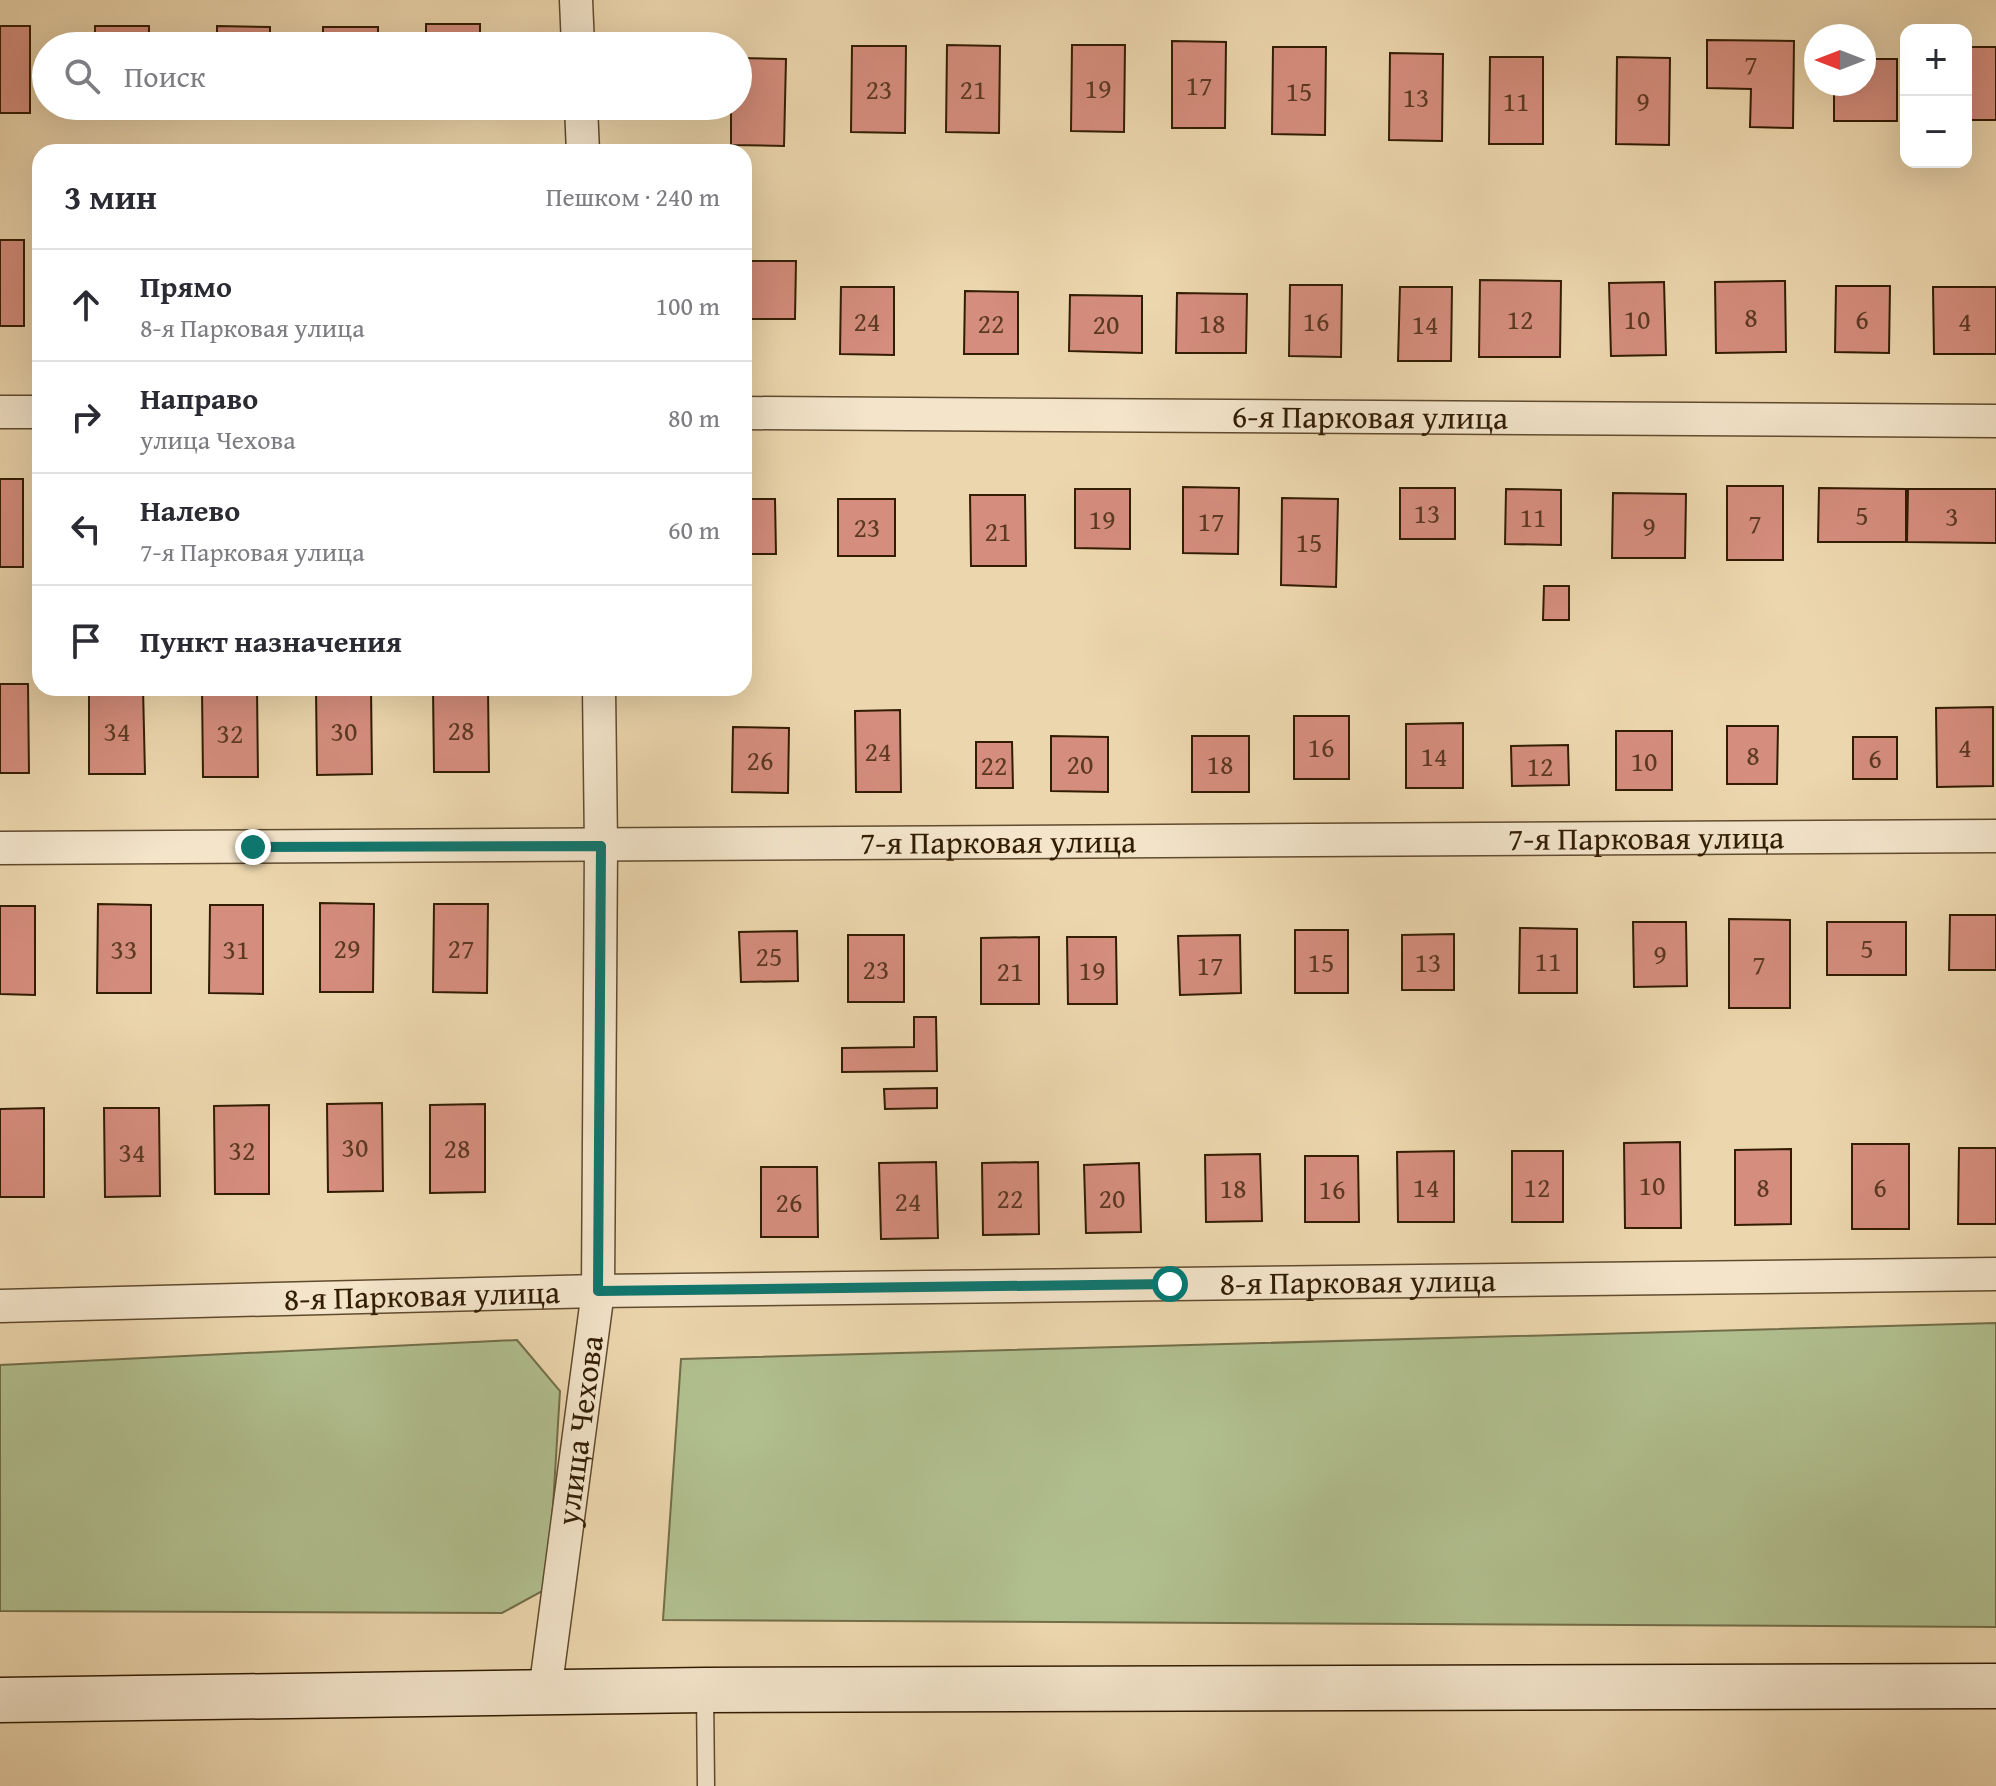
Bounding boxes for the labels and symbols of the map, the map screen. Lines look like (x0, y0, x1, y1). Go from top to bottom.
north arrow (1804, 24, 1876, 96)
house number: 7 (1744, 43, 1758, 84)
house number: 17 (1186, 64, 1212, 105)
house number: 19 (1085, 67, 1111, 108)
house number: 23 (866, 68, 892, 109)
house number: 21 (960, 68, 986, 109)
house number: 15 (1286, 70, 1312, 111)
house number: 13 (1403, 76, 1429, 117)
house number: 11 (1503, 80, 1529, 121)
house number: 9 (1636, 80, 1650, 121)
house number: 8 (1744, 296, 1758, 337)
house number: 12 (1507, 298, 1533, 339)
house number: 10 (1624, 298, 1650, 339)
house number: 6 (1855, 298, 1869, 339)
house number: 24 (854, 300, 880, 341)
house number: 16 (1303, 300, 1329, 341)
house number: 4 (1958, 300, 1972, 341)
house number: 22 (978, 302, 1004, 343)
house number: 18 (1199, 302, 1225, 343)
house number: 20 (1093, 303, 1119, 344)
house number: 14 (1412, 303, 1438, 344)
street label: 6-я Парковая улица (1232, 392, 1509, 441)
house number: 13 (1414, 492, 1440, 533)
house number: 5 (1855, 494, 1869, 535)
house number: 3 (1945, 495, 1959, 536)
house number: 11 (1520, 496, 1546, 537)
house number: 19 (1089, 498, 1115, 539)
house number: 17 (1198, 500, 1224, 541)
house number: 7 (1748, 502, 1762, 543)
house number: 9 (1642, 505, 1656, 546)
house number: 23 (854, 506, 880, 547)
house number: 21 (985, 510, 1011, 551)
house number: 15 (1296, 521, 1322, 562)
house number: 28 (448, 709, 474, 750)
house number: 34 (104, 710, 130, 751)
house number: 30 (331, 710, 357, 751)
house number: 32 (217, 712, 243, 753)
house number: 16 (1308, 726, 1334, 767)
house number: 4 (1958, 726, 1972, 767)
house number: 24 (865, 730, 891, 771)
house number: 8 (1746, 734, 1760, 775)
house number: 14 (1421, 735, 1447, 776)
house number: 6 (1868, 737, 1882, 778)
house number: 26 (747, 739, 773, 780)
house number: 10 (1631, 740, 1657, 781)
house number: 20 (1067, 743, 1093, 784)
house number: 18 (1207, 743, 1233, 784)
house number: 22 (981, 744, 1007, 785)
house number: 12 (1527, 745, 1553, 786)
street label: 7-я Парковая улица (1508, 813, 1785, 862)
street label: 7-я Парковая улица (860, 817, 1137, 866)
route end (235, 829, 271, 865)
house number: 29 (334, 927, 360, 968)
house number: 27 (448, 927, 474, 968)
house number: 5 (1860, 927, 1874, 968)
house number: 33 (111, 928, 137, 969)
house number: 31 (223, 928, 249, 969)
house number: 9 (1653, 933, 1667, 974)
house number: 25 (756, 935, 782, 976)
house number: 11 (1535, 940, 1561, 981)
house number: 15 (1308, 941, 1334, 982)
house number: 13 (1415, 941, 1441, 982)
house number: 7 (1752, 943, 1766, 984)
house number: 17 (1197, 944, 1223, 985)
house number: 23 (863, 948, 889, 989)
house number: 19 (1079, 949, 1105, 990)
house number: 21 (997, 950, 1023, 991)
house number: 30 (342, 1126, 368, 1167)
house number: 28 (444, 1127, 470, 1168)
house number: 32 (229, 1129, 255, 1170)
house number: 34 (119, 1131, 145, 1172)
house number: 10 (1639, 1164, 1665, 1205)
house number: 14 (1413, 1166, 1439, 1207)
house number: 12 (1524, 1166, 1550, 1207)
house number: 8 (1756, 1166, 1770, 1207)
house number: 6 (1873, 1166, 1887, 1207)
house number: 18 (1220, 1167, 1246, 1208)
house number: 16 (1319, 1168, 1345, 1209)
house number: 22 (997, 1177, 1023, 1218)
house number: 20 (1099, 1177, 1125, 1218)
house number: 24 (895, 1180, 921, 1221)
house number: 26 (776, 1181, 802, 1222)
street label: 8-я Парковая улица (1219, 1256, 1497, 1306)
route start (1152, 1266, 1188, 1302)
street label: 8-я Парковая улица (283, 1268, 561, 1322)
street label: улица Чехова (543, 1331, 615, 1529)

